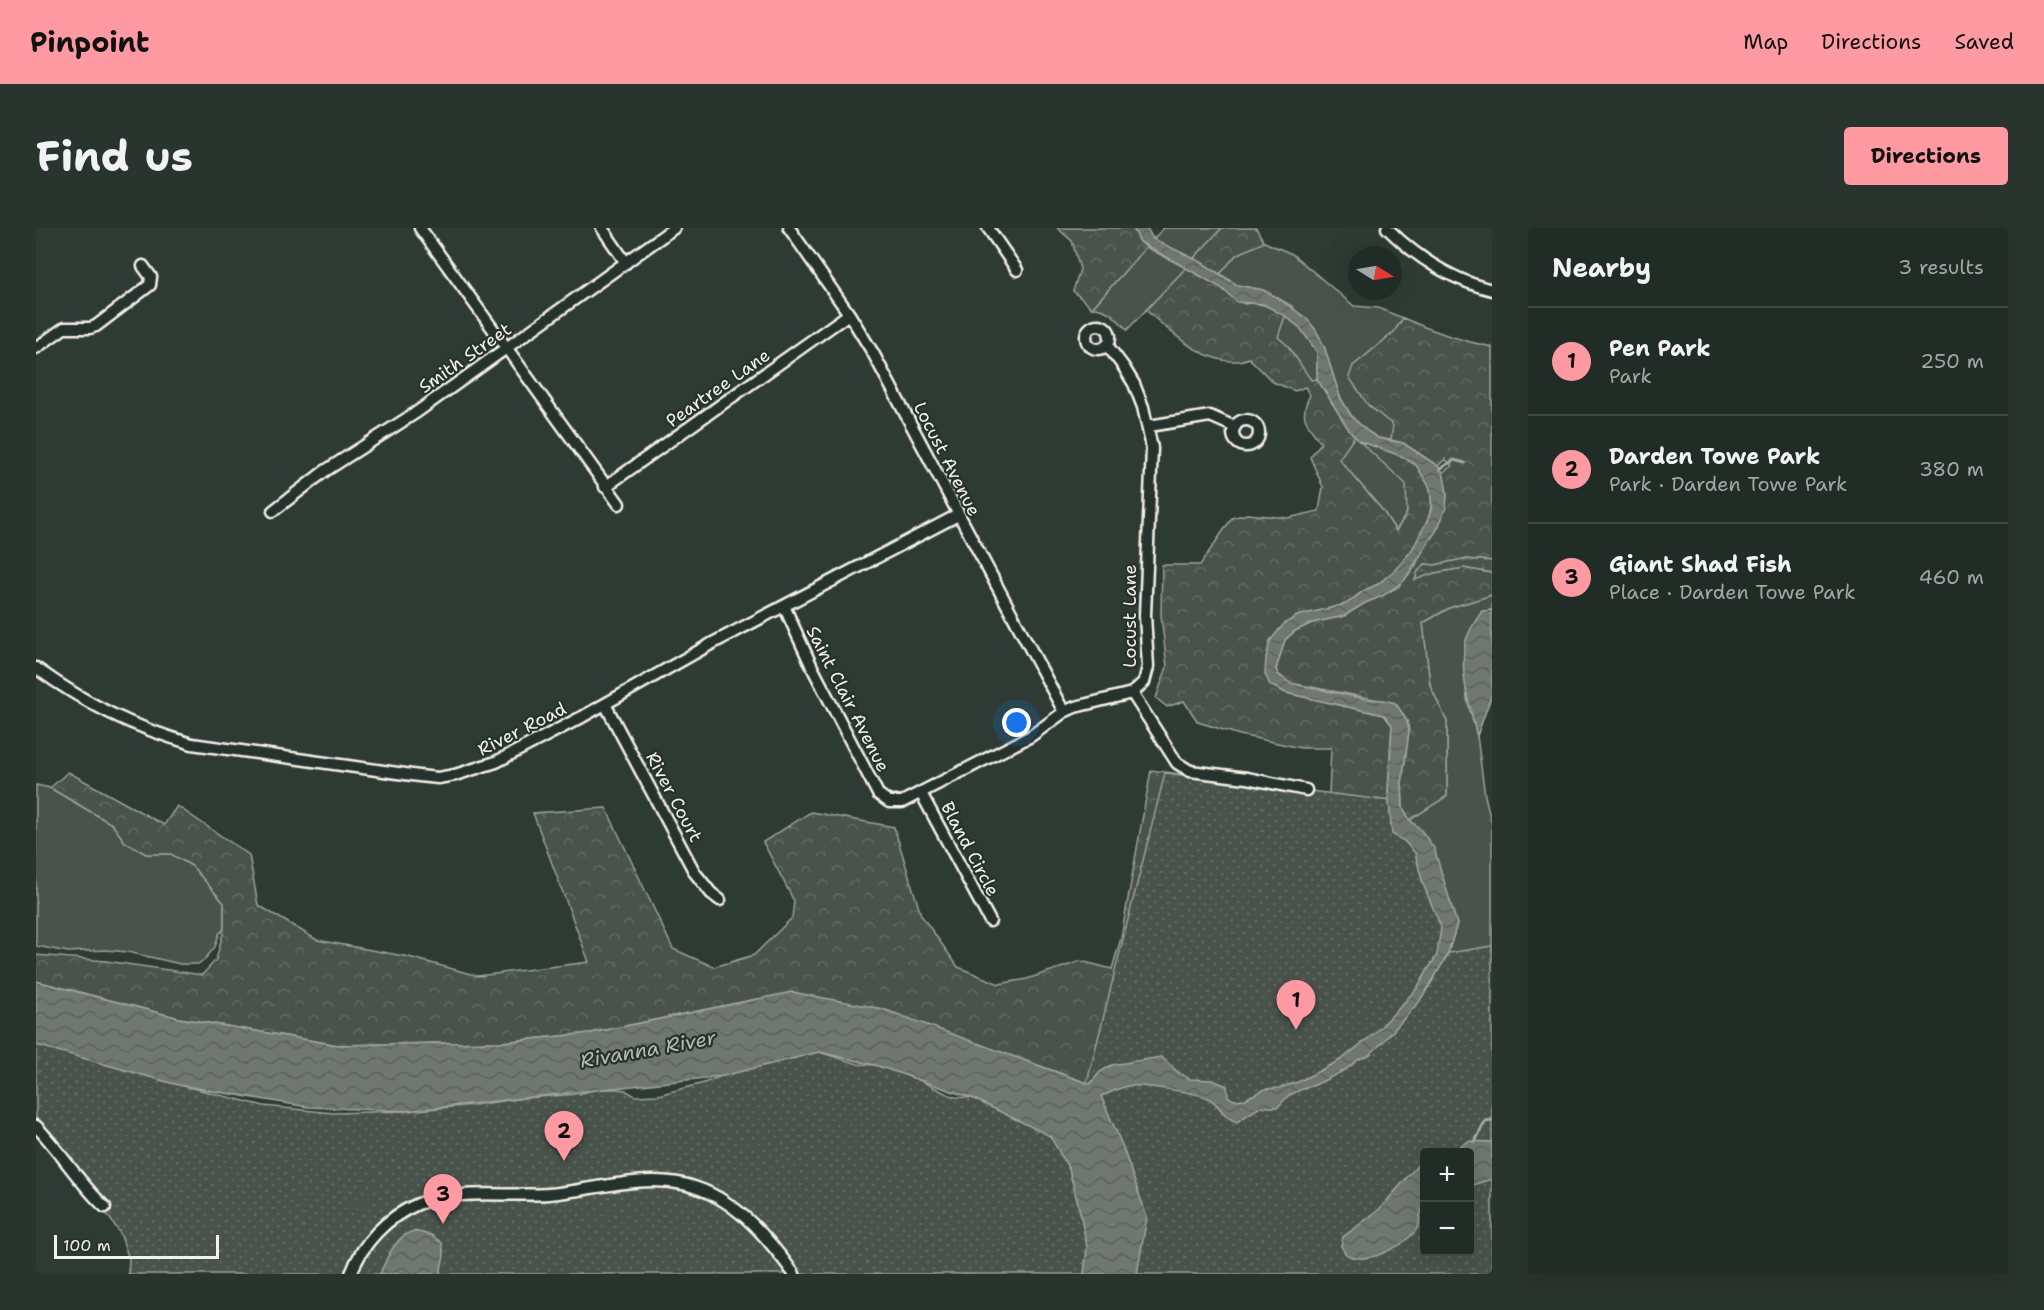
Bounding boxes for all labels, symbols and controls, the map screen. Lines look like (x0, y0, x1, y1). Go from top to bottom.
text: Pinpoint (30, 23, 149, 61)
text: Map (1743, 28, 1788, 56)
text: Directions (1821, 28, 1921, 56)
text: Saved (1954, 28, 2014, 56)
button: Directions (1844, 127, 2008, 185)
text: Find us (36, 128, 193, 184)
north arrow (1348, 246, 1402, 300)
text: Nearby (1552, 250, 1651, 285)
text: 3 results (1898, 254, 1984, 280)
street label: Smith Street (414, 317, 516, 399)
text: Pen Park (1609, 334, 1711, 363)
street label: Peartree Lane (661, 343, 775, 433)
text: 1 (1567, 348, 1576, 374)
text: 250 m (1920, 348, 1984, 374)
text: Park (1609, 363, 1652, 389)
street label: Locust Avenue (908, 398, 986, 520)
text: Darden Towe Park (1609, 442, 1820, 471)
text: 2 (1565, 456, 1579, 482)
text: 380 m (1919, 456, 1984, 482)
text: Park · Darden Towe Park (1609, 471, 1848, 497)
text: Giant Shad Fish (1609, 550, 1792, 579)
street label: Locust Lane (1118, 564, 1142, 668)
text: 3 (1565, 564, 1579, 590)
text: 460 m (1919, 564, 1984, 590)
text: Place · Darden Towe Park (1609, 579, 1856, 605)
street label: Saint Clair Avenue (801, 622, 895, 776)
street label: River Road (474, 696, 570, 762)
your location (1002, 708, 1031, 737)
street label: River Court (640, 748, 708, 846)
street label: Bland Circle (935, 798, 1005, 900)
pin: 1 (1276, 980, 1316, 1030)
water label: Rivanna River (578, 1024, 718, 1074)
pin: 2 (544, 1112, 584, 1161)
map controls (1420, 1148, 1474, 1256)
button: + (1420, 1148, 1474, 1202)
pin: 3 (424, 1174, 462, 1224)
button: − (1420, 1202, 1474, 1256)
scale bar (54, 1232, 219, 1260)
text: 100 m (63, 1235, 111, 1256)

